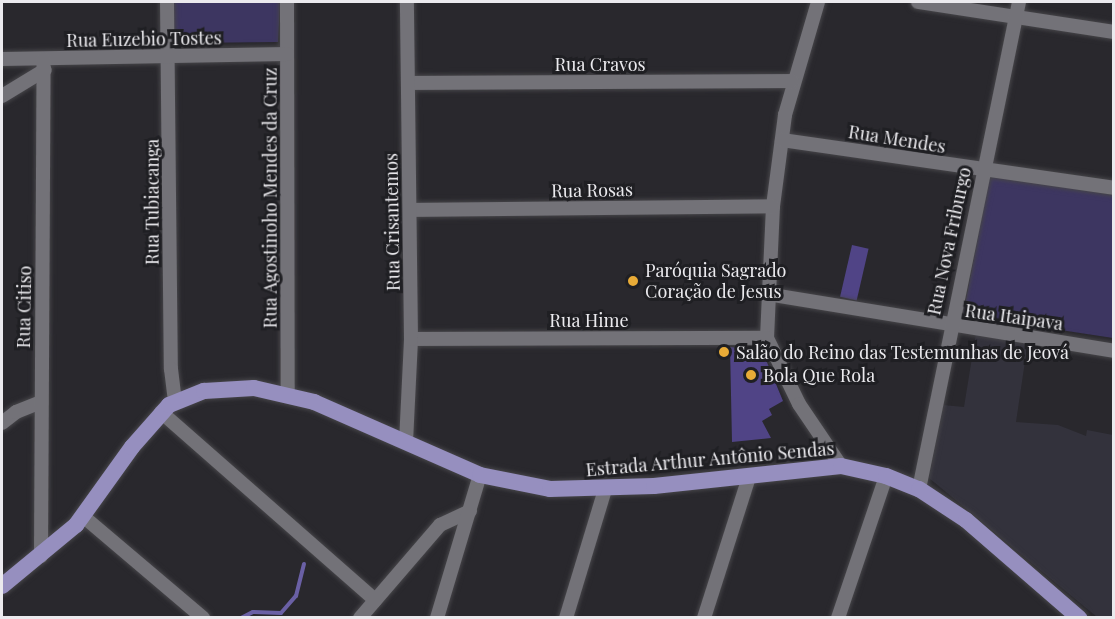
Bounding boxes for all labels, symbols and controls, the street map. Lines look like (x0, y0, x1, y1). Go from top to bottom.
street label: Rua Euzebio Tostes (66, 27, 222, 51)
street label: Rua Cravos (554, 53, 646, 75)
street label: Rua Agostinoho Mendes da Cruz (259, 67, 281, 329)
street label: Rua Mendes (847, 121, 947, 157)
street label: Rua Tubiacanga (141, 139, 163, 265)
street label: Rua Crisantemos (380, 153, 404, 291)
street label: Rua Nova Friburgo (923, 165, 975, 317)
street label: Rua Rosas (551, 178, 633, 202)
place label: Paróquia Sagrado Coração de Jesus (645, 260, 787, 302)
street label: Rua Citiso (12, 265, 36, 349)
marker: Paróquia Sagrado Coração de Jesus (626, 274, 640, 288)
street label: Rua Itaipava (963, 299, 1065, 335)
street label: Rua Hime (549, 309, 629, 331)
place label: Salão do Reino das Testemunhas de Jeová (736, 341, 1069, 363)
marker: Salão do Reino das Testemunhas de Jeová (717, 345, 731, 359)
place label: Bola Que Rola (763, 364, 875, 386)
marker: Bola Que Rola (744, 368, 758, 382)
street label: Estrada Arthur Antônio Sendas (584, 437, 836, 481)

